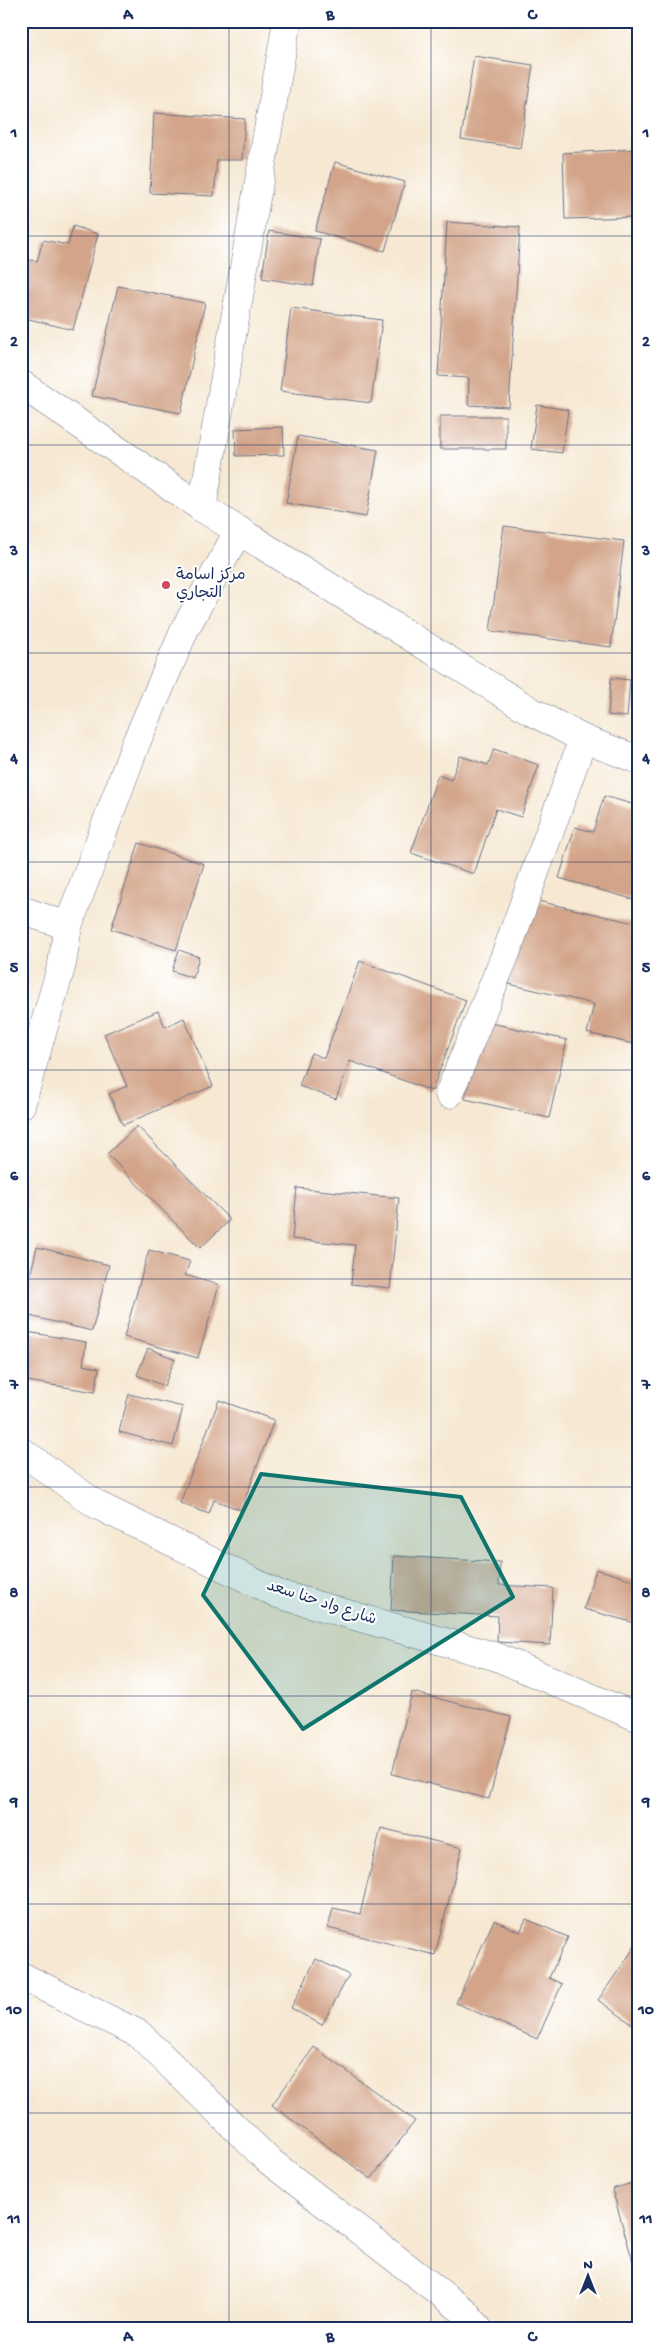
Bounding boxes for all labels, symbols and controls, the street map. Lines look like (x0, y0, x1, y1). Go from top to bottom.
text: A (122, 7, 134, 26)
text: B (325, 7, 335, 26)
text: C (527, 7, 538, 26)
text: 1 (10, 125, 17, 144)
text: 1 (642, 125, 649, 144)
text: 2 (10, 334, 18, 353)
text: 2 (642, 334, 650, 353)
text: 3 (9, 543, 18, 562)
text: 3 (641, 543, 650, 562)
place label: مركز اسامة التجاري (176, 566, 246, 604)
marker: مركز اسامة التجاري (160, 579, 172, 591)
text: 4 (9, 751, 18, 770)
text: 4 (641, 751, 650, 770)
text: 5 (10, 960, 19, 979)
text: 5 (642, 960, 651, 979)
text: 6 (10, 1168, 19, 1187)
text: 6 (642, 1168, 651, 1187)
text: 7 (9, 1377, 19, 1396)
text: 7 (641, 1377, 651, 1396)
street label: شارع واد حنا سعد (264, 1577, 378, 1631)
text: 8 (10, 1585, 19, 1604)
text: 8 (642, 1585, 651, 1604)
text: 9 (9, 1794, 18, 1813)
text: 9 (641, 1794, 650, 1813)
text: 10 (5, 2002, 22, 2021)
text: 10 (637, 2002, 654, 2021)
text: 11 (7, 2211, 20, 2230)
text: 11 (639, 2211, 652, 2230)
north arrow (562, 2252, 612, 2302)
text: N (583, 2257, 593, 2274)
text: A (122, 2329, 134, 2348)
text: B (325, 2329, 335, 2348)
text: C (527, 2329, 538, 2348)

